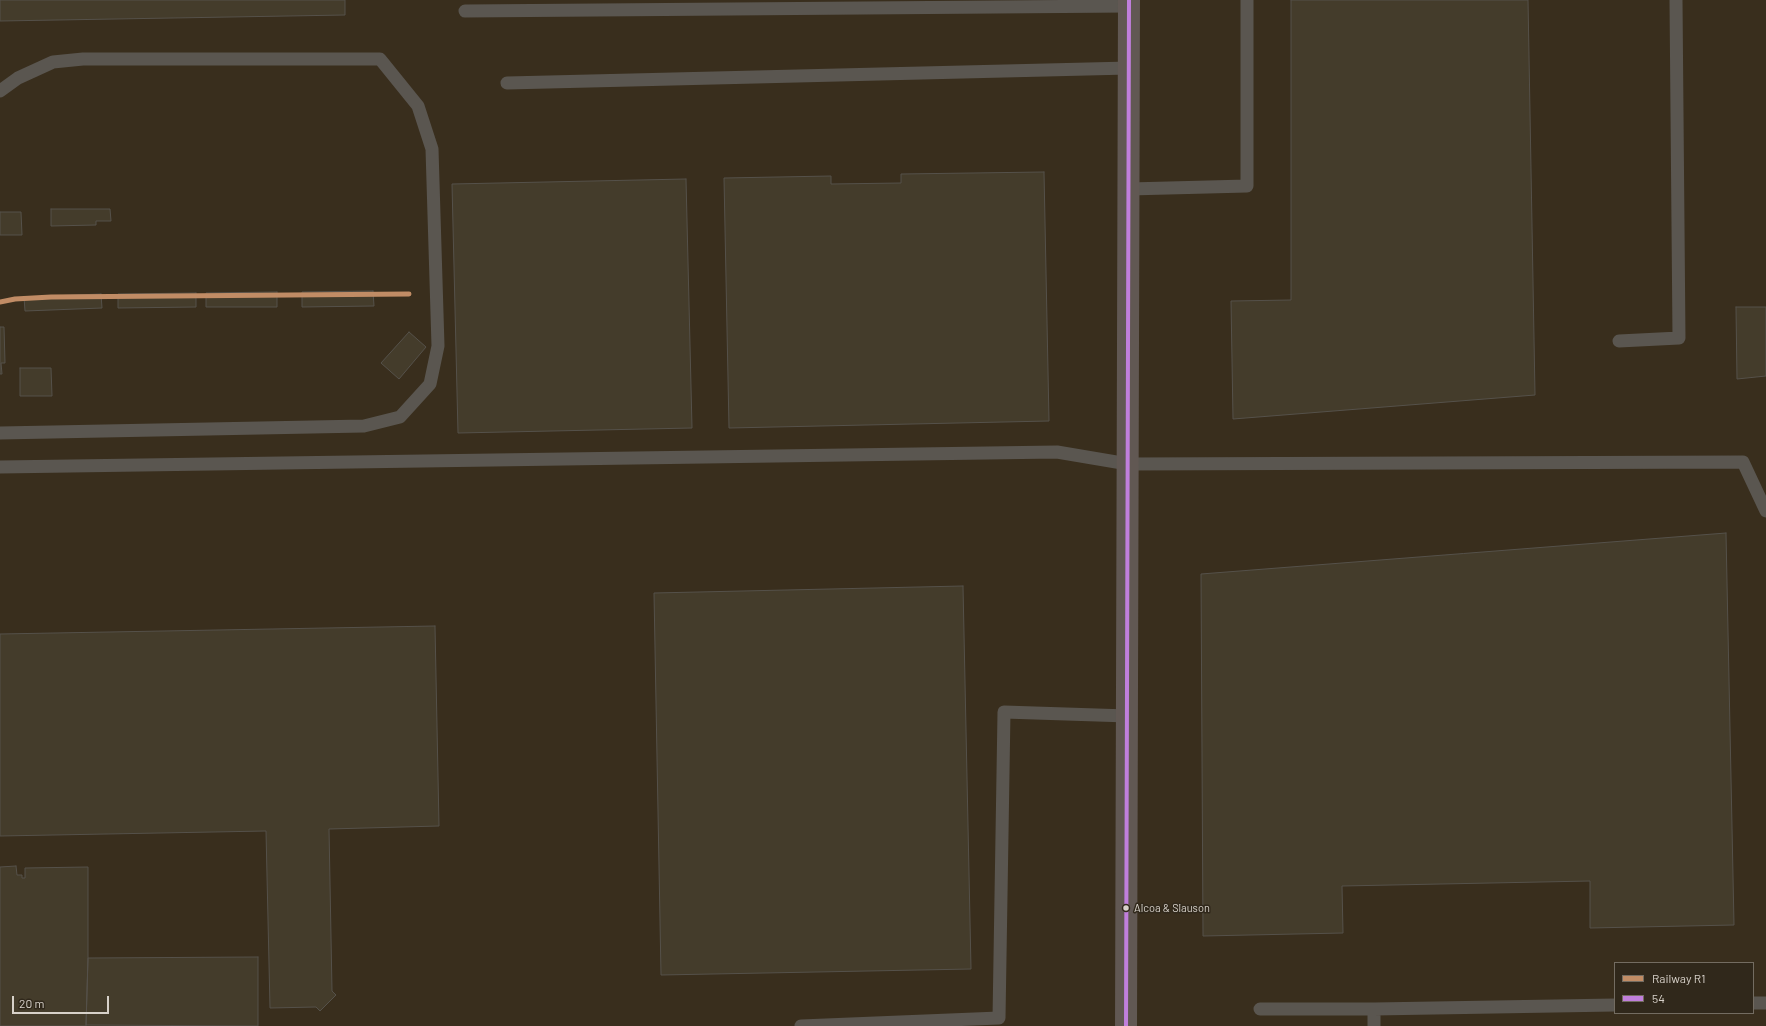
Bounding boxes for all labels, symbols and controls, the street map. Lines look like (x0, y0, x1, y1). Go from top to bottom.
place label: Alcoa & Slauson (1134, 901, 1210, 915)
marker: Alcoa & Slauson (1121, 903, 1131, 913)
legend (1614, 962, 1754, 1014)
text: Railway R1 (1652, 971, 1705, 985)
scale bar (14, 988, 111, 1014)
text: 54 (1652, 991, 1665, 1005)
text: 20 m (19, 996, 45, 1010)

